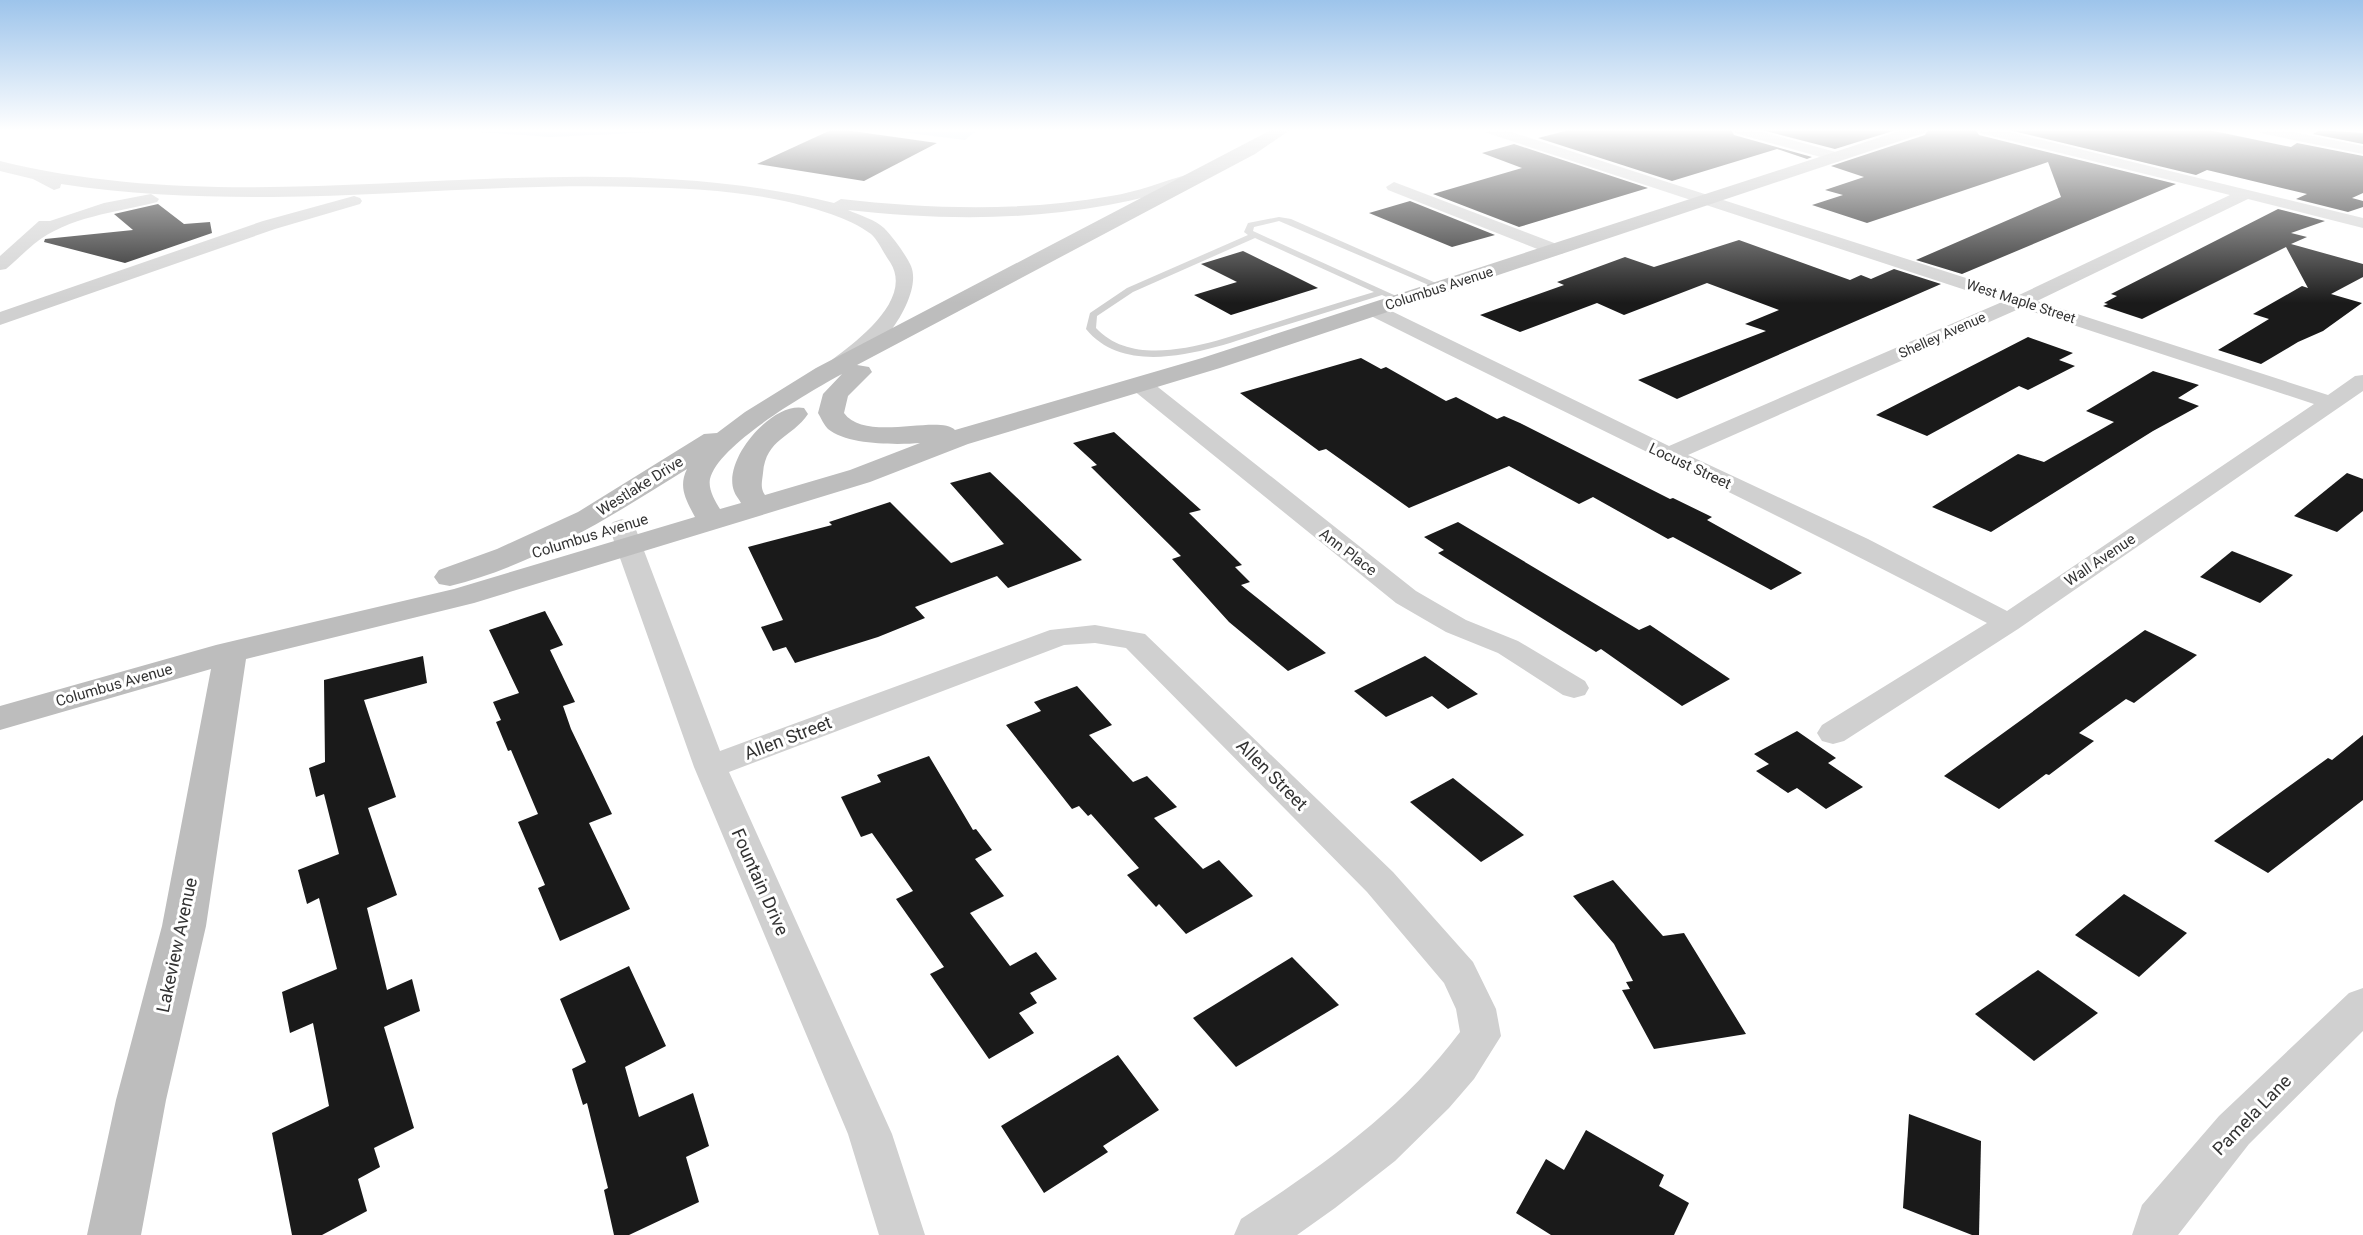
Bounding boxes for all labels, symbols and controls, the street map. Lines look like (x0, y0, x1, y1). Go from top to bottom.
street label: Columbus Avenue (1383, 263, 1495, 313)
street label: West Maple Street (1964, 276, 2078, 326)
street label: Shelley Avenue (1896, 309, 1988, 361)
street label: Locust Street (1646, 439, 1734, 493)
street label: Westlake Drive (594, 452, 686, 520)
street label: Columbus Avenue (530, 510, 650, 562)
street label: Ann Place (1316, 525, 1380, 579)
street label: Wall Avenue (2061, 530, 2139, 590)
street label: Columbus Avenue (54, 660, 174, 710)
street label: Allen Street (741, 711, 835, 764)
street label: Allen Street (1232, 735, 1312, 815)
street label: Fountain Drive (728, 825, 793, 939)
street label: Lakeview Avenue (152, 876, 201, 1014)
street label: Pamela Lane (2208, 1070, 2295, 1159)

